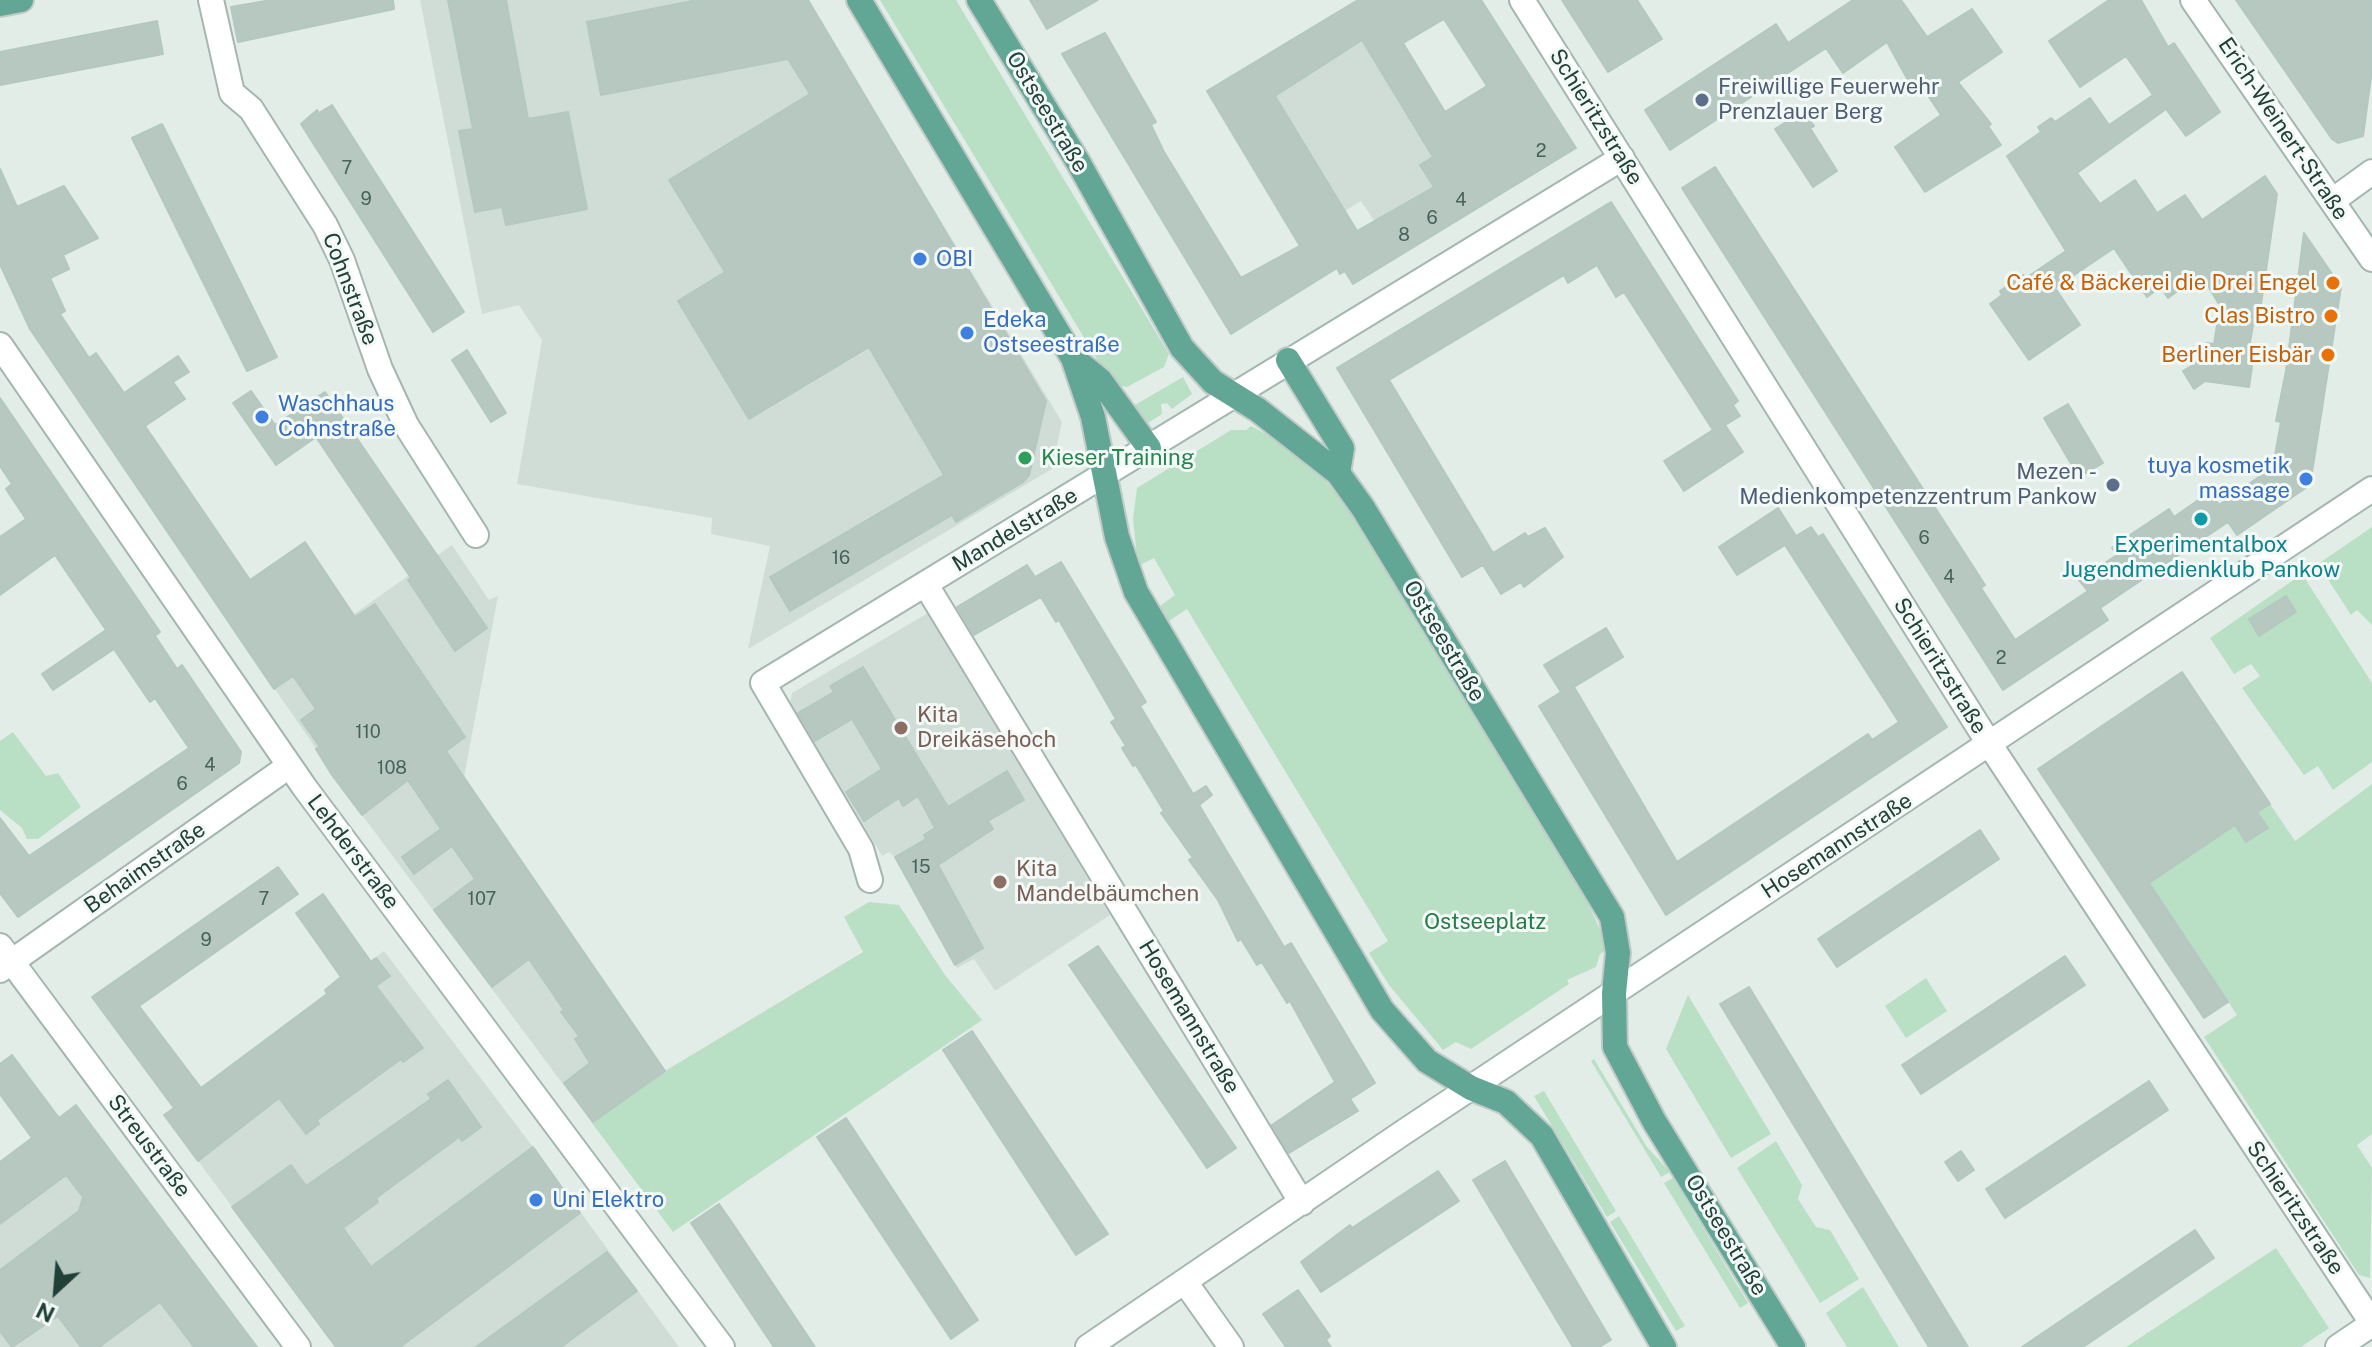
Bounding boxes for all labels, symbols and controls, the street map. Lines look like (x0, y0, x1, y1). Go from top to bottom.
street label: Erich-Weinert-Straße (2212, 33, 2354, 225)
street label: Schieritzstraße (1544, 44, 1648, 190)
street label: Ostseestraße (1000, 47, 1094, 177)
place label: Freiwillige Feuerwehr Prenzlauer Berg (1718, 74, 1940, 126)
marker: Freiwillige Feuerwehr Prenzlauer Berg (1693, 91, 1711, 109)
house number: 2 (1536, 140, 1546, 162)
house number: 7 (342, 157, 352, 179)
house number: 9 (360, 188, 372, 210)
house number: 4 (1455, 189, 1467, 211)
house number: 6 (1426, 207, 1438, 229)
house number: 8 (1398, 224, 1410, 246)
street label: Cohnstraße (317, 229, 383, 349)
place label: OBI (936, 246, 973, 272)
marker: OBI (911, 250, 929, 268)
place label: Café & Bäckerei die Drei Engel (2006, 270, 2317, 296)
marker: Café & Bäckerei die Drei Engel (2324, 274, 2342, 292)
place label: Clas Bistro (2204, 303, 2315, 329)
place label: Edeka Ostseestraße (983, 307, 1120, 358)
marker: Clas Bistro (2322, 307, 2340, 325)
marker: Edeka Ostseestraße (958, 324, 976, 342)
place label: Berliner Eisbär (2161, 342, 2312, 368)
marker: Berliner Eisbär (2319, 346, 2337, 364)
place label: Waschhaus Cohnstraße (278, 391, 396, 442)
marker: Waschhaus Cohnstraße (253, 408, 271, 426)
place label: Kieser Training (1041, 445, 1194, 471)
marker: Kieser Training (1016, 449, 1034, 467)
place label: tuya kosmetik massage (2147, 453, 2290, 504)
place label: Mezen - Medienkompetenzzentrum Pankow (1739, 459, 2097, 510)
marker: tuya kosmetik massage (2297, 470, 2315, 488)
marker: Mezen - Medienkompetenzzentrum Pankow (2104, 476, 2122, 494)
street label: Mandelstraße (948, 482, 1082, 578)
marker: Experimentalbox Jugendmedienklub Pankow (2192, 510, 2210, 528)
house number: 6 (1918, 527, 1930, 549)
place label: Experimentalbox Jugendmedienklub Pankow (2062, 532, 2340, 584)
house number: 16 (832, 547, 850, 569)
house number: 4 (1943, 566, 1955, 588)
street label: Ostseestraße (1397, 576, 1491, 706)
street label: Schieritzstraße (1888, 593, 1992, 739)
house number: 2 (1996, 647, 2006, 669)
place label: Kita Dreikäsehoch (917, 702, 1056, 754)
marker: Kita Dreikäsehoch (892, 719, 910, 737)
house number: 110 (355, 721, 381, 743)
house number: 4 (204, 754, 216, 776)
house number: 108 (377, 757, 407, 779)
house number: 6 (176, 773, 188, 795)
street label: Hosemannstraße (1757, 787, 1917, 905)
street label: Lehderstraße (301, 789, 405, 915)
street label: Behaimstraße (79, 817, 211, 919)
house number: 15 (912, 856, 930, 878)
place label: Kita Mandelbäumchen (1016, 856, 1199, 908)
marker: Kita Mandelbäumchen (991, 873, 1009, 891)
house number: 7 (259, 888, 269, 910)
house number: 107 (468, 888, 496, 910)
park label: Ostseeplatz (1424, 909, 1546, 935)
house number: 9 (200, 929, 212, 951)
street label: Hosemannstraße (1133, 935, 1245, 1099)
street label: Streustraße (102, 1089, 196, 1203)
street label: Schieritzstraße (2241, 1136, 2349, 1280)
street label: Ostseestraße (1679, 1170, 1773, 1300)
place label: Uni Elektro (552, 1187, 664, 1213)
marker: Uni Elektro (527, 1191, 545, 1209)
north arrow (16, 1251, 96, 1331)
text: N (32, 1297, 59, 1328)

